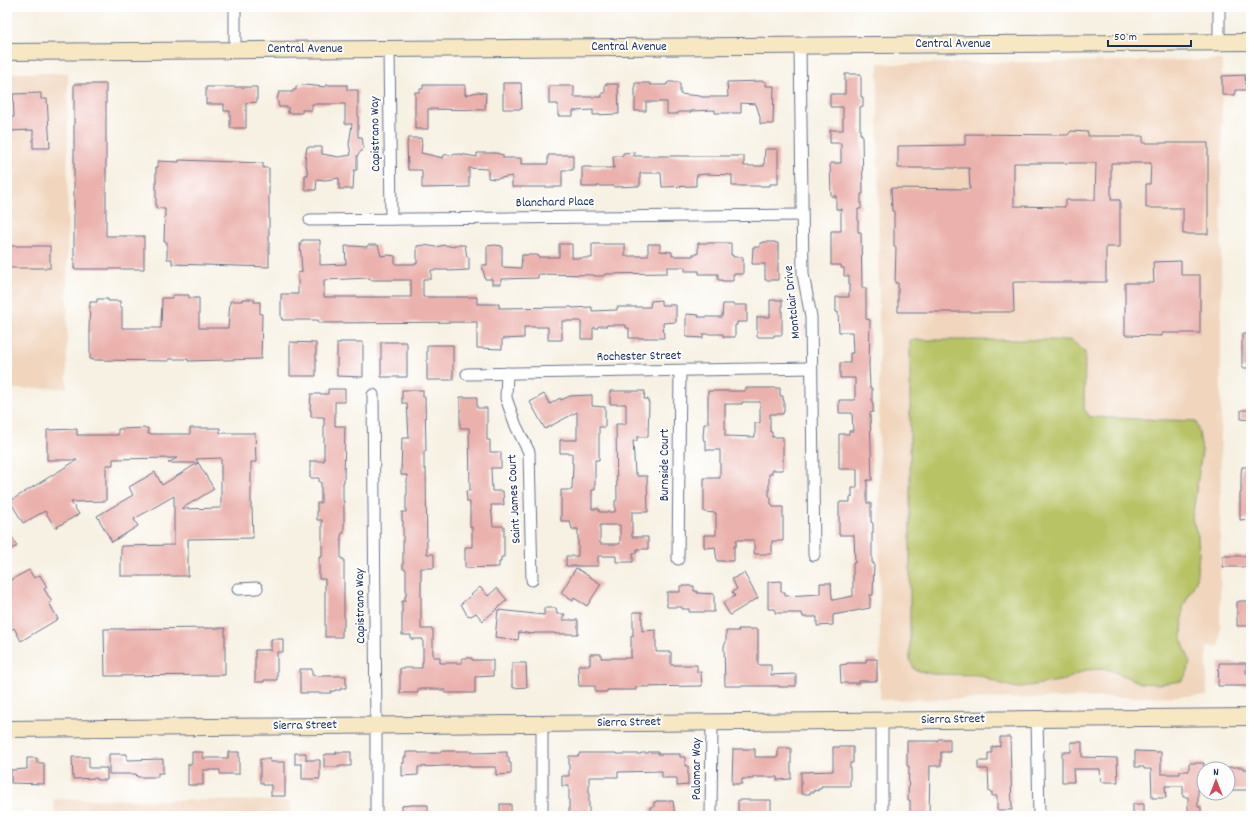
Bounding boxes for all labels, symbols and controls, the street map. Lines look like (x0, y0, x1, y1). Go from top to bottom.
scale bar (1108, 22, 1191, 48)
text: 50 m (1114, 29, 1137, 46)
street label: Central Avenue (915, 35, 991, 54)
street label: Central Avenue (591, 38, 667, 57)
street label: Central Avenue (267, 40, 343, 59)
street label: Capistrano Way (366, 95, 386, 172)
street label: Blanchard Place (516, 193, 595, 213)
street label: Montclair Drive (780, 264, 806, 340)
street label: Rochester Street (597, 347, 682, 367)
street label: Burnside Court (656, 428, 675, 501)
street label: Saint James Court (503, 454, 527, 544)
street label: Capistrano Way (351, 567, 371, 644)
street label: Sierra Street (921, 710, 985, 730)
street label: Sierra Street (597, 713, 661, 733)
street label: Sierra Street (273, 716, 337, 736)
street label: Palomar Way (688, 737, 707, 800)
north arrow (1196, 761, 1236, 801)
text: N (1213, 765, 1219, 781)

